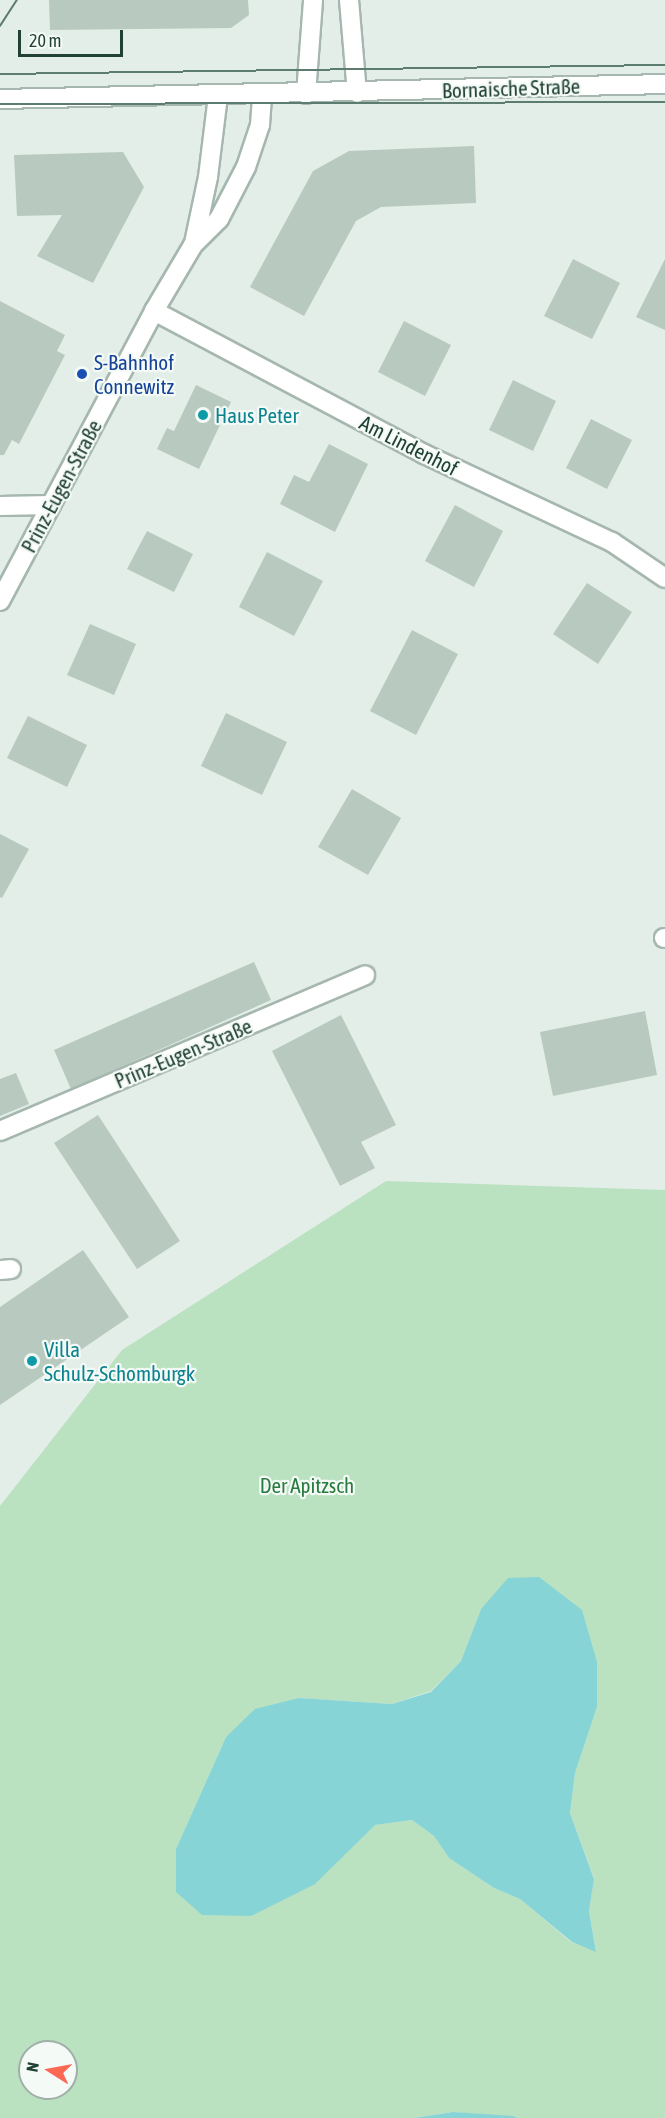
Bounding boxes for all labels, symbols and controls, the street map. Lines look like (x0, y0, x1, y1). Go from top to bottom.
scale bar (21, 18, 126, 56)
text: 20 m (29, 30, 61, 51)
street label: Bornaische Straße (441, 73, 581, 103)
place label: S-Bahnhof Connewitz (94, 349, 174, 399)
marker: S-Bahnhof Connewitz (75, 367, 89, 381)
place label: Haus Peter (215, 402, 299, 428)
marker: Haus Peter (196, 408, 210, 422)
street label: Am Lindenhof (356, 409, 462, 481)
street label: Prinz-Eugen-Straße (15, 415, 107, 557)
street label: Prinz-Eugen-Straße (111, 1013, 255, 1093)
place label: Villa Schulz-Schomburgk (44, 1336, 195, 1386)
marker: Villa Schulz-Schomburgk (25, 1354, 39, 1368)
park label: Der Apitzsch (260, 1472, 354, 1498)
north arrow (18, 2040, 78, 2100)
text: N (23, 2061, 42, 2073)

